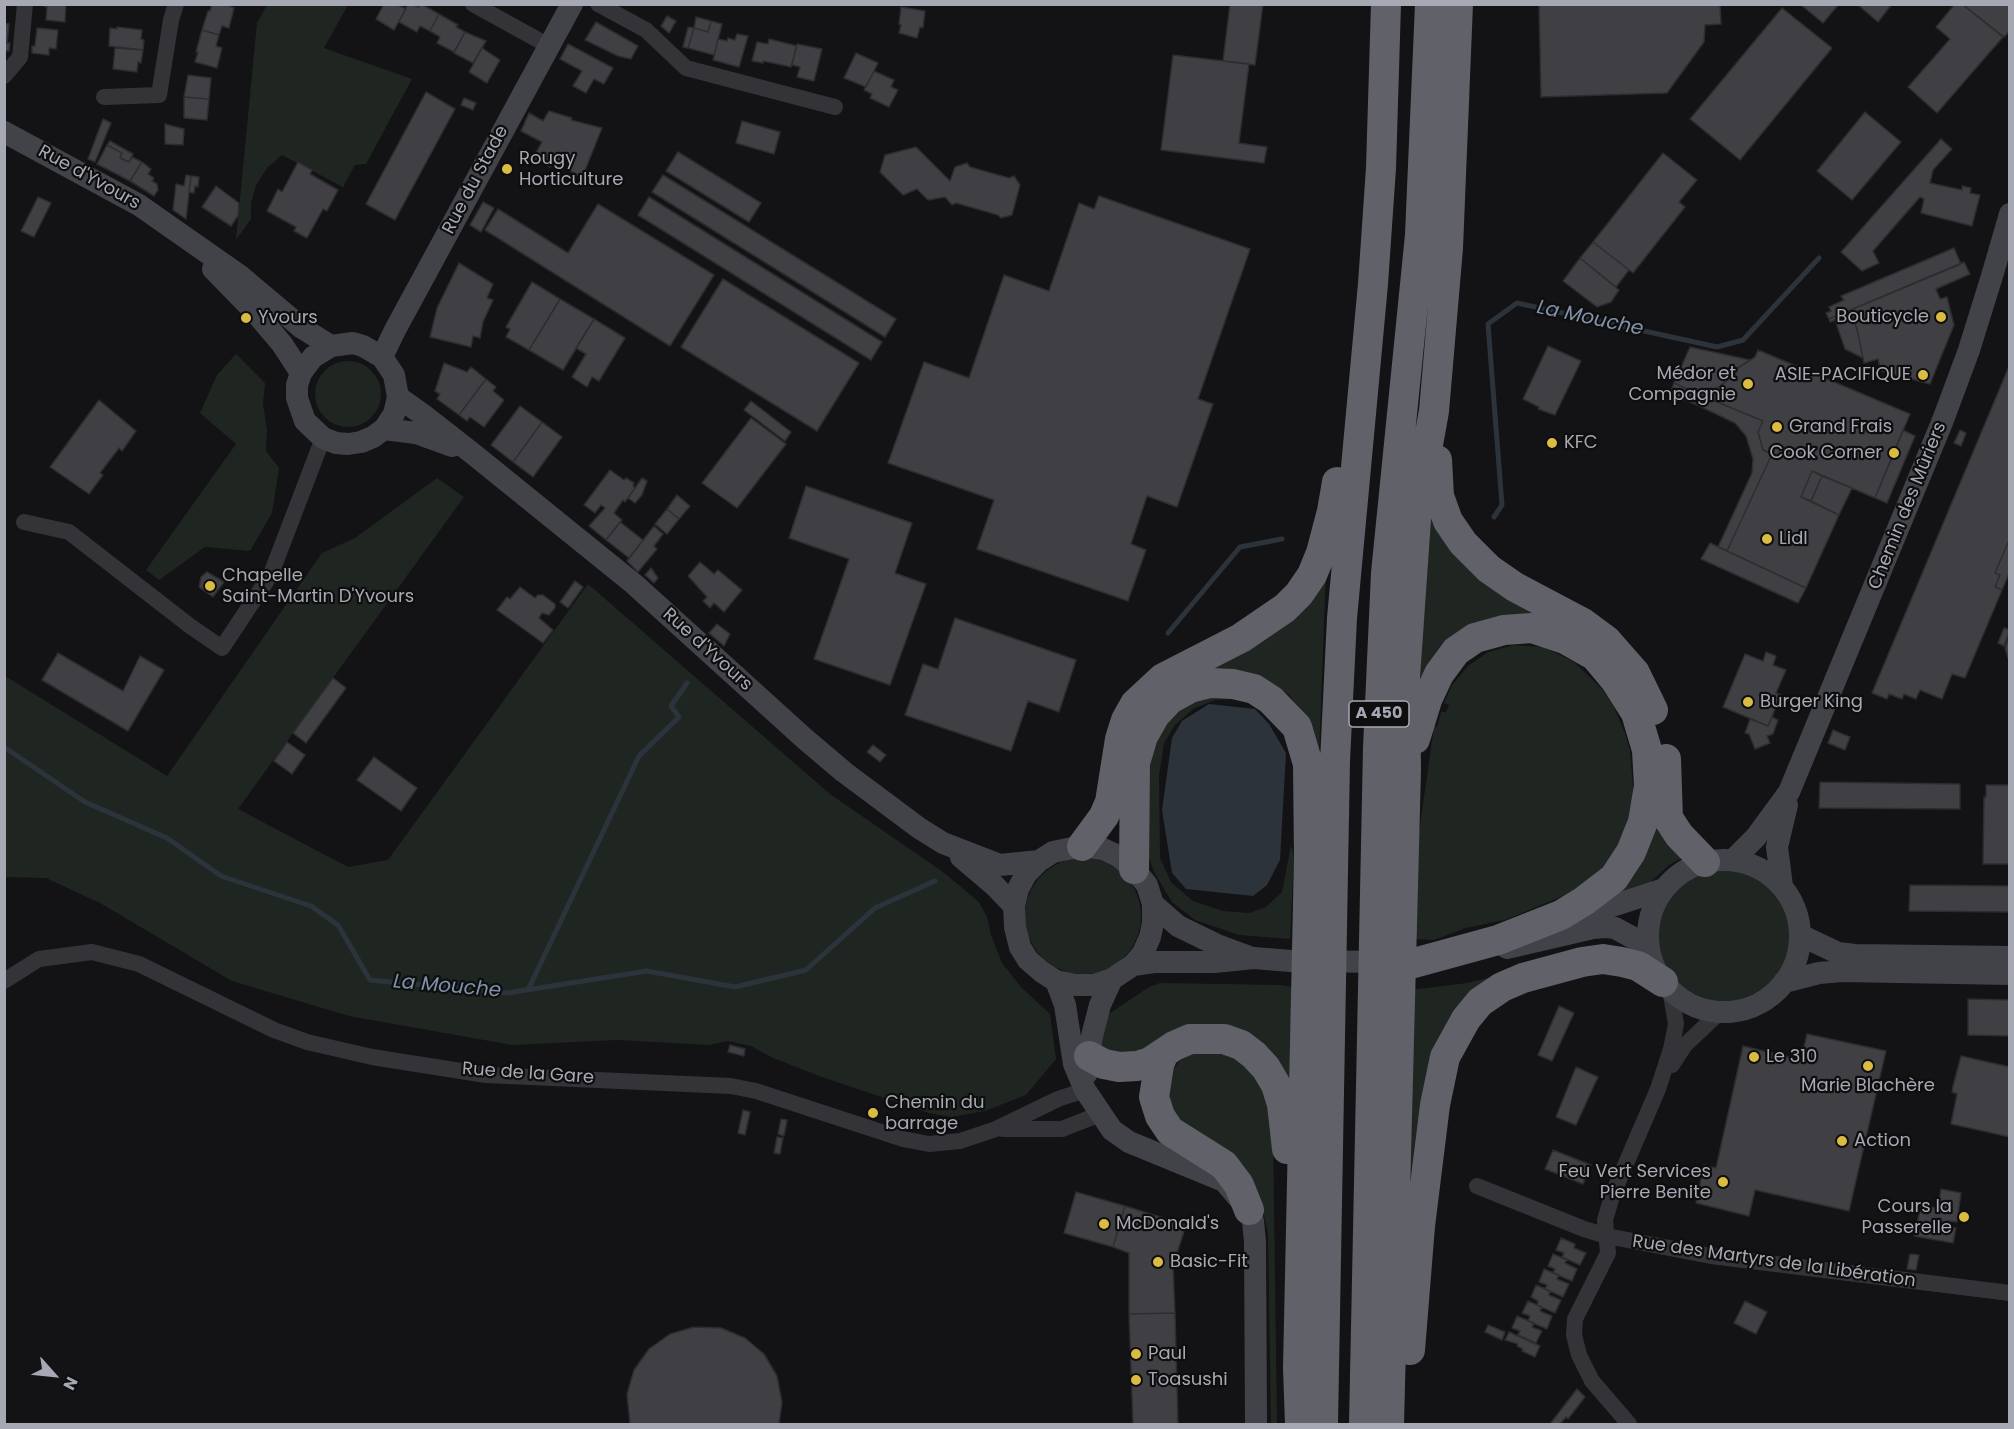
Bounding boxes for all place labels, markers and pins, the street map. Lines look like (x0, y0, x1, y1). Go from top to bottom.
place label: Rougy Horticulture (519, 148, 623, 190)
marker: Rougy Horticulture (500, 162, 514, 176)
place label: Bouticycle (1836, 306, 1929, 328)
place label: Yvours (258, 307, 318, 329)
marker: Bouticycle (1934, 310, 1948, 324)
marker: Yvours (239, 311, 253, 325)
place label: Médor et Compagnie (1628, 363, 1736, 406)
place label: ASIE-PACIFIQUE (1775, 364, 1911, 386)
marker: ASIE-PACIFIQUE (1916, 368, 1930, 382)
marker: Médor et Compagnie (1741, 377, 1755, 391)
place label: Grand Frais (1789, 416, 1892, 438)
marker: Grand Frais (1770, 420, 1784, 434)
place label: KFC (1564, 432, 1598, 454)
marker: KFC (1545, 436, 1559, 450)
place label: Cook Corner (1769, 442, 1882, 464)
marker: Cook Corner (1887, 446, 1901, 460)
place label: Lidl (1779, 528, 1808, 550)
marker: Lidl (1760, 532, 1774, 546)
place label: Chapelle Saint-Martin D'Yvours (222, 565, 414, 608)
marker: Chapelle Saint-Martin D'Yvours (203, 579, 217, 593)
place label: Burger King (1760, 691, 1863, 713)
marker: Burger King (1741, 695, 1755, 709)
place label: Le 310 (1766, 1046, 1817, 1068)
marker: Le 310 (1747, 1050, 1761, 1064)
marker: Marie Blachère (1861, 1059, 1875, 1073)
place label: Marie Blachère (1801, 1075, 1935, 1097)
place label: Chemin du barrage (885, 1092, 985, 1134)
marker: Chemin du barrage (866, 1106, 880, 1120)
place label: Action (1854, 1130, 1911, 1152)
marker: Action (1835, 1134, 1849, 1148)
place label: Feu Vert Services Pierre Benite (1559, 1161, 1711, 1204)
marker: Feu Vert Services Pierre Benite (1716, 1175, 1730, 1189)
place label: Cours la Passerelle (1862, 1196, 1952, 1238)
marker: Cours la Passerelle (1957, 1210, 1971, 1224)
place label: McDonald's (1116, 1213, 1219, 1235)
marker: McDonald's (1097, 1217, 1111, 1231)
place label: Basic-Fit (1170, 1251, 1248, 1273)
marker: Basic-Fit (1151, 1255, 1165, 1269)
place label: Paul (1148, 1343, 1187, 1365)
marker: Paul (1129, 1347, 1143, 1361)
place label: Toasushi (1148, 1369, 1228, 1391)
marker: Toasushi (1129, 1373, 1143, 1387)

